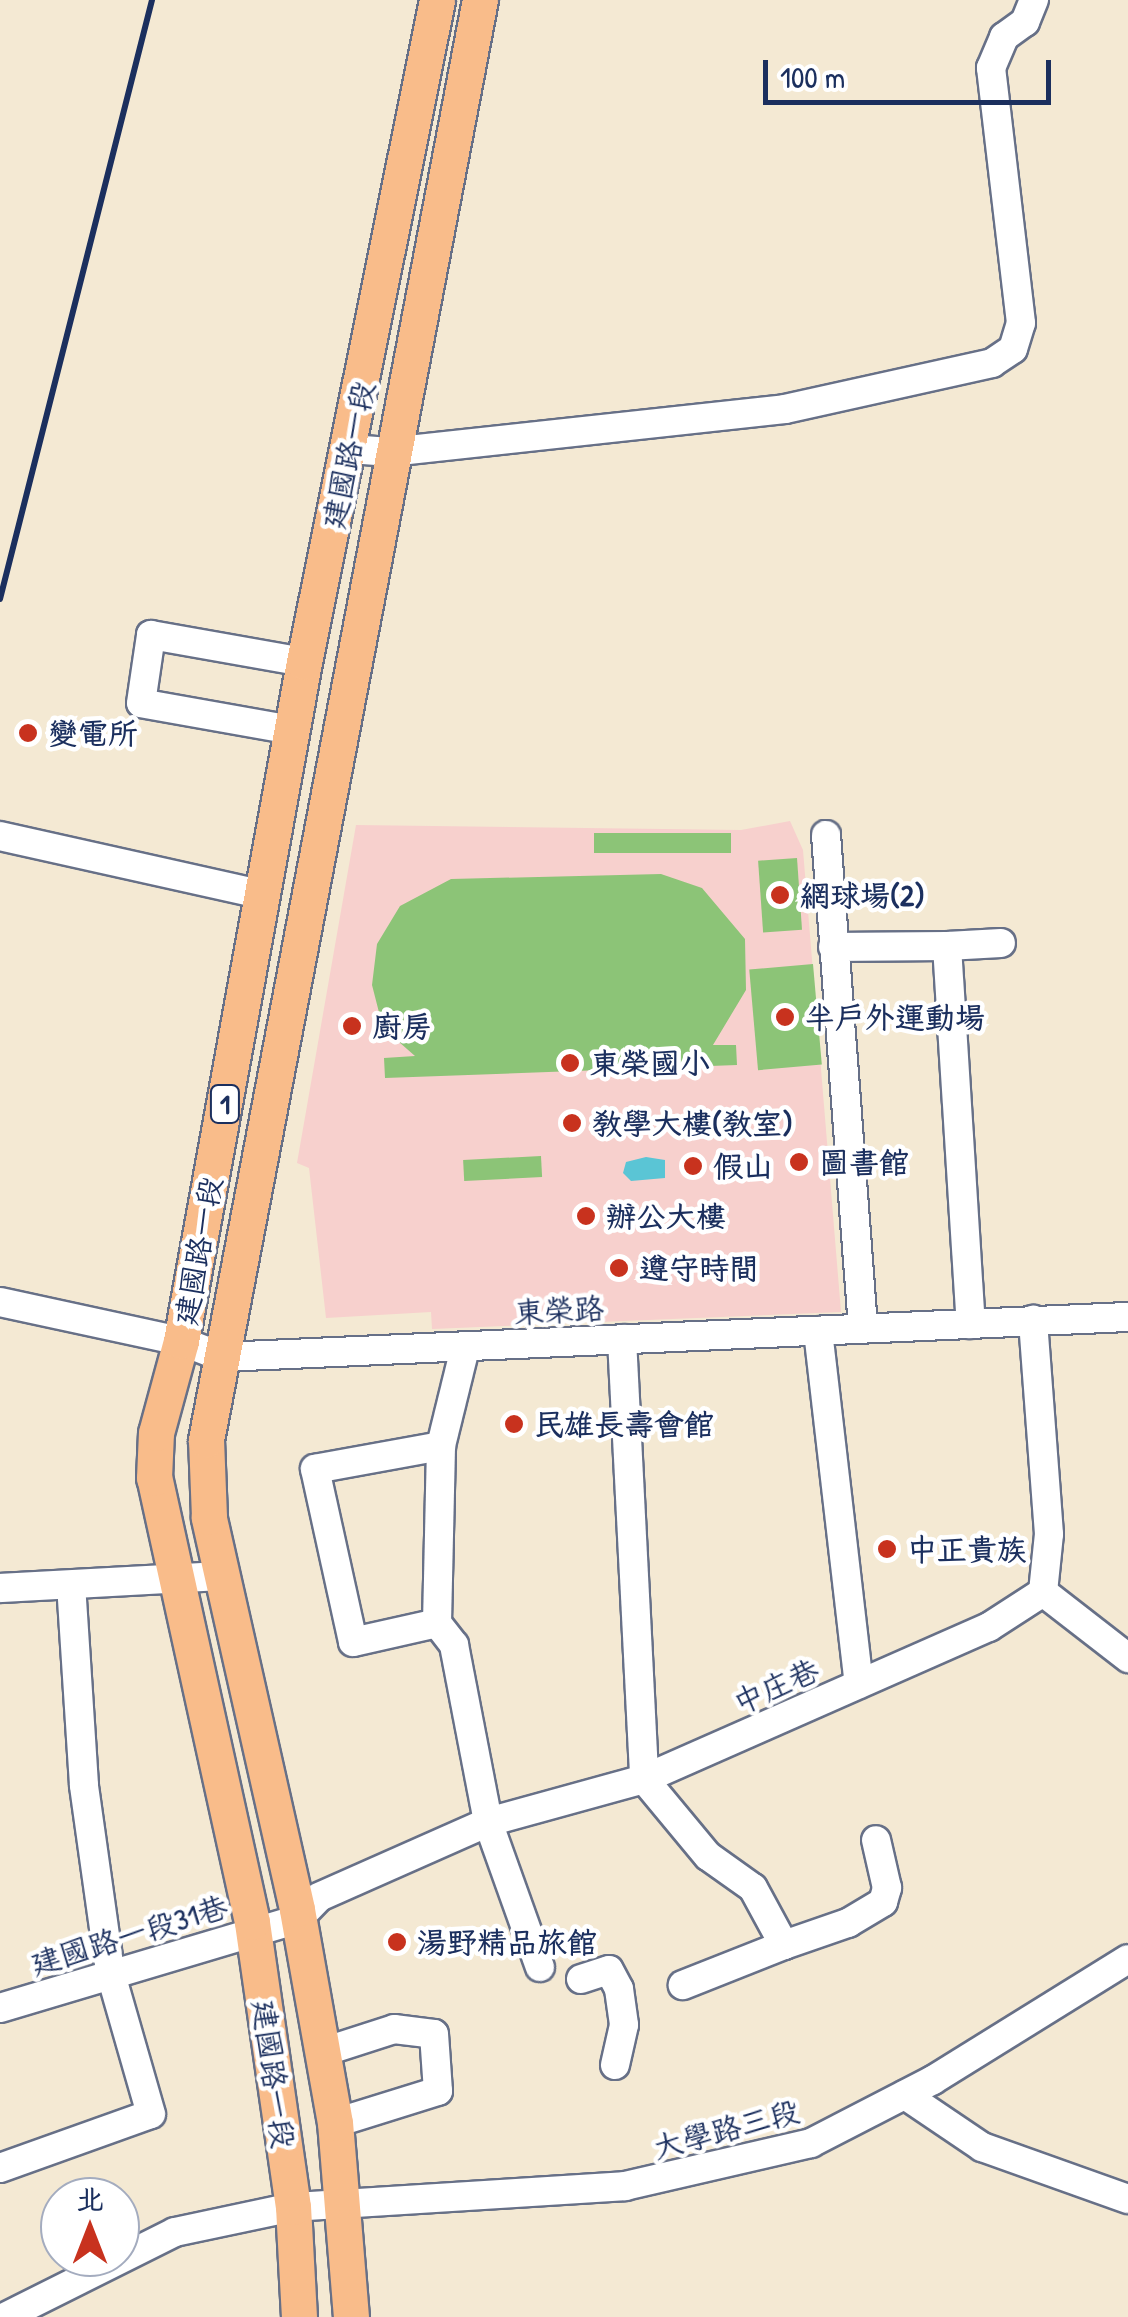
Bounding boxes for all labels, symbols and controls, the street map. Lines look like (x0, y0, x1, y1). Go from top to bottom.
scale bar (768, 40, 1056, 102)
text: 100 m (780, 57, 845, 97)
street label: 建國路一段 (315, 378, 381, 532)
place label: 變電所 (48, 715, 138, 751)
marker: 變電所 (17, 722, 39, 744)
place label: 網球場(2) (800, 877, 925, 913)
marker: 網球場(2) (769, 884, 791, 906)
place label: 半戶外運動場 (805, 999, 985, 1035)
marker: 半戶外運動場 (774, 1006, 796, 1028)
place label: 廚房 (372, 1008, 432, 1044)
marker: 廚房 (341, 1015, 363, 1037)
place label: 東榮國小 (590, 1045, 710, 1081)
marker: 東榮國小 (559, 1052, 581, 1074)
road number: 1 (208, 1081, 242, 1127)
place label: 教學大樓(教室) (592, 1105, 793, 1141)
marker: 教學大樓(教室) (561, 1112, 583, 1134)
place label: 圖書館 (819, 1144, 909, 1180)
place label: 假山 (713, 1148, 773, 1184)
marker: 圖書館 (788, 1151, 810, 1173)
marker: 假山 (682, 1155, 704, 1177)
street label: 建國路一段 (167, 1174, 229, 1328)
place label: 辦公大樓 (606, 1198, 726, 1234)
marker: 辦公大樓 (575, 1205, 597, 1227)
place label: 遵守時間 (639, 1250, 759, 1286)
marker: 遵守時間 (608, 1257, 630, 1279)
street label: 東榮路 (513, 1290, 605, 1330)
place label: 民雄長壽會館 (534, 1406, 714, 1442)
marker: 民雄長壽會館 (503, 1413, 525, 1435)
place label: 中正貴族 (907, 1531, 1027, 1567)
marker: 中正貴族 (876, 1538, 898, 1560)
street label: 中庄巷 (728, 1651, 824, 1721)
street label: 建國路一段31巷 (26, 1888, 232, 1982)
place label: 湯野精品旅館 (417, 1924, 597, 1960)
marker: 湯野精品旅館 (386, 1931, 408, 1953)
street label: 建國路一段 (246, 1997, 302, 2151)
street label: 大學路三段 (649, 2092, 803, 2166)
north arrow (40, 2177, 140, 2277)
text: 北 (76, 2180, 104, 2218)

